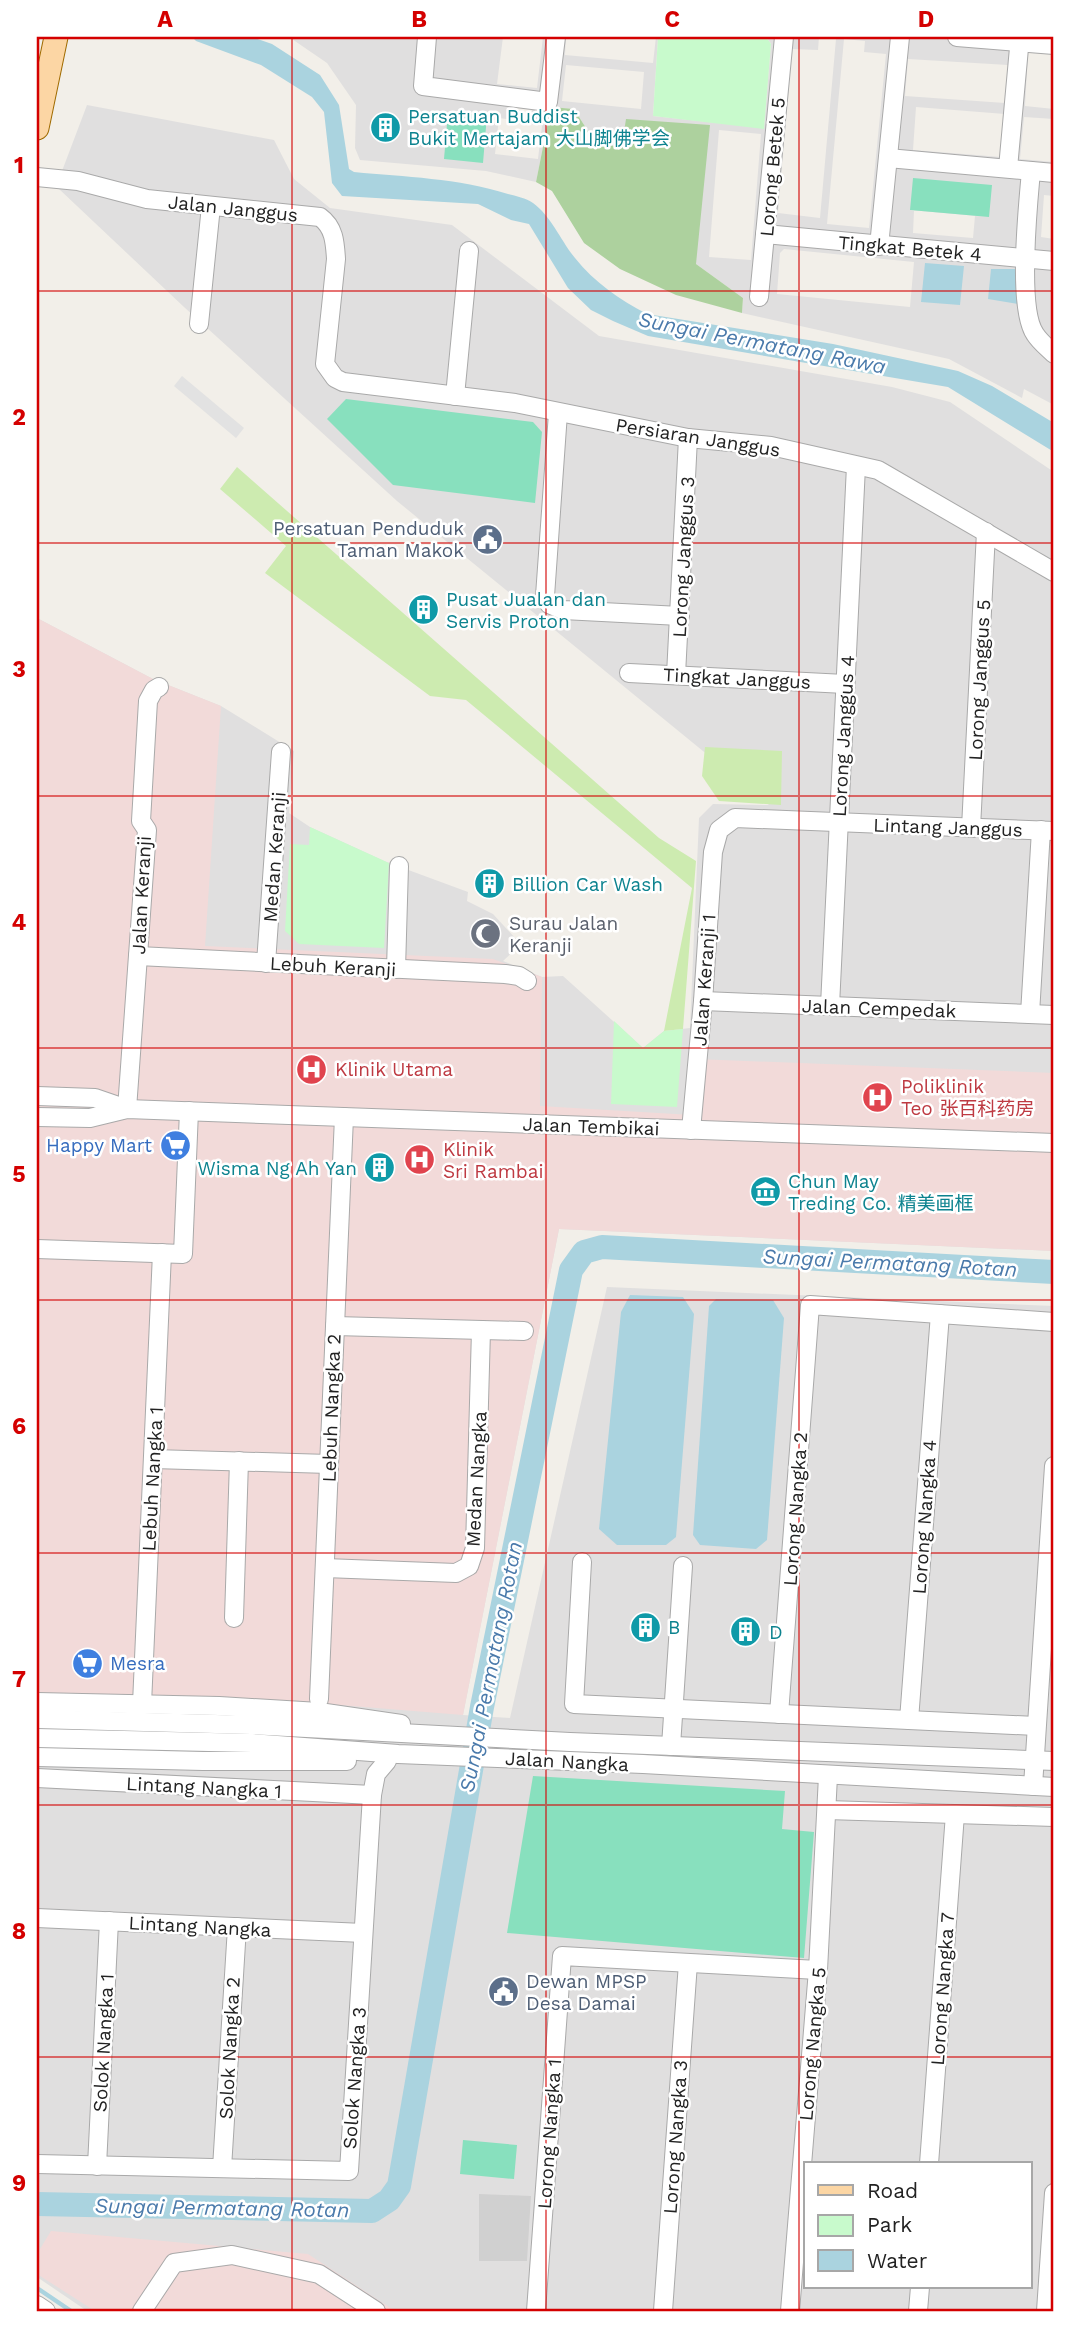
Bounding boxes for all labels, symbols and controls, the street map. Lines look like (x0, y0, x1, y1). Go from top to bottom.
text: A (157, 6, 173, 33)
text: B (411, 6, 427, 33)
text: C (664, 6, 680, 33)
text: D (918, 6, 934, 33)
street label: Lorong Betek 5 (755, 97, 790, 238)
place label: Persatuan Buddist Bukit Mertajam 大山脚佛学会 (408, 105, 670, 150)
building icon: Persatuan Buddist Bukit Mertajam 大山脚佛学会 (368, 110, 402, 144)
text: 1 (14, 152, 24, 179)
street label: Jalan Janggus (167, 190, 299, 227)
street label: Tingkat Betek 4 (837, 231, 983, 266)
water label: Sungai Permatang Rawa (636, 306, 888, 379)
text: 2 (12, 404, 26, 431)
street label: Persiaran Janggus (614, 413, 782, 462)
street label: Lorong Janggus 3 (668, 476, 699, 638)
place label: Persatuan Penduduk Taman Makok (273, 517, 464, 562)
public building icon: Persatuan Penduduk Taman Makok (470, 522, 504, 556)
place label: Pusat Jualan dan Servis Proton (446, 588, 606, 633)
building icon: Pusat Jualan dan Servis Proton (406, 593, 440, 627)
street label: Lorong Janggus 5 (964, 599, 995, 761)
street label: Lorong Janggus 4 (828, 654, 859, 818)
text: 3 (12, 656, 26, 683)
street label: Tingkat Janggus (663, 663, 811, 694)
street label: Medan Keranji (258, 791, 291, 923)
street label: Lintang Janggus (873, 813, 1023, 842)
street label: Jalan Keranji (127, 835, 156, 955)
building icon: Billion Car Wash (472, 867, 506, 901)
place label: Billion Car Wash (512, 873, 663, 896)
text: 4 (12, 909, 27, 936)
place label: Surau Jalan Keranji (509, 912, 618, 957)
street label: Jalan Keranji 1 (688, 913, 721, 1047)
mosque icon: Surau Jalan Keranji (469, 917, 503, 951)
street label: Lebuh Keranji (269, 952, 397, 981)
street label: Jalan Cempedak (801, 994, 957, 1023)
hospital icon: Klinik Utama (295, 1052, 329, 1086)
place label: Klinik Utama (335, 1058, 453, 1081)
place label: Poliklinik Teo 张百科药房 (901, 1075, 1034, 1120)
hospital icon: Poliklinik Teo 张百科药房 (861, 1080, 895, 1114)
street label: Jalan Tembikai (522, 1113, 660, 1140)
supermarket icon: Happy Mart (158, 1128, 192, 1162)
place label: Happy Mart (46, 1134, 152, 1157)
place label: Klinik Sri Rambai (443, 1138, 544, 1183)
hospital icon: Klinik Sri Rambai (403, 1143, 437, 1177)
building icon: Wisma Ng Ah Yan (363, 1151, 397, 1185)
place label: Wisma Ng Ah Yan (197, 1157, 357, 1180)
text: 5 (12, 1161, 26, 1188)
place label: Chun May Treding Co. 精美画框 (788, 1170, 973, 1215)
museum icon: Chun May Treding Co. 精美画框 (748, 1175, 782, 1209)
water label: Sungai Permatang Rotan (762, 1243, 1018, 1282)
street label: Lebuh Nangka 2 (317, 1333, 346, 1483)
street label: Lebuh Nangka 1 (137, 1406, 168, 1552)
street label: Medan Nangka (461, 1410, 492, 1547)
text: 6 (12, 1413, 26, 1440)
street label: Lorong Nangka 2 (779, 1431, 812, 1587)
street label: Lorong Nangka 4 (908, 1439, 941, 1595)
water label: Sungai Permatang Rotan (454, 1539, 527, 1794)
building icon: B (628, 1610, 662, 1644)
building icon: D (729, 1615, 763, 1649)
place label: B (668, 1616, 680, 1639)
place label: D (769, 1621, 783, 1644)
supermarket icon: Mesra (70, 1646, 104, 1680)
place label: Mesra (110, 1652, 166, 1675)
text: 7 (12, 1666, 26, 1693)
street label: Jalan Nangka (505, 1747, 630, 1776)
street label: Lintang Nangka 1 (125, 1772, 282, 1803)
street label: Lintang Nangka (128, 1911, 272, 1942)
street label: Lorong Nangka 7 (926, 1912, 959, 2066)
text: 8 (12, 1918, 26, 1945)
street label: Lorong Nangka 5 (794, 1966, 831, 2122)
place label: Dewan MPSP Desa Damai (526, 1970, 647, 2015)
street label: Solok Nangka 1 (88, 1973, 119, 2113)
public building icon: Dewan MPSP Desa Damai (486, 1975, 520, 2009)
street label: Solok Nangka 2 (214, 1976, 245, 2120)
street label: Solok Nangka 3 (338, 2006, 371, 2150)
street label: Lorong Nangka 1 (533, 2058, 566, 2210)
street label: Lorong Nangka 3 (659, 2059, 692, 2215)
legend (804, 2162, 1032, 2288)
text: 9 (12, 2170, 26, 2197)
text: Road (867, 2178, 918, 2203)
water label: Sungai Permatang Rotan (94, 2193, 350, 2222)
text: Park (867, 2212, 912, 2237)
text: Water (867, 2248, 928, 2273)

